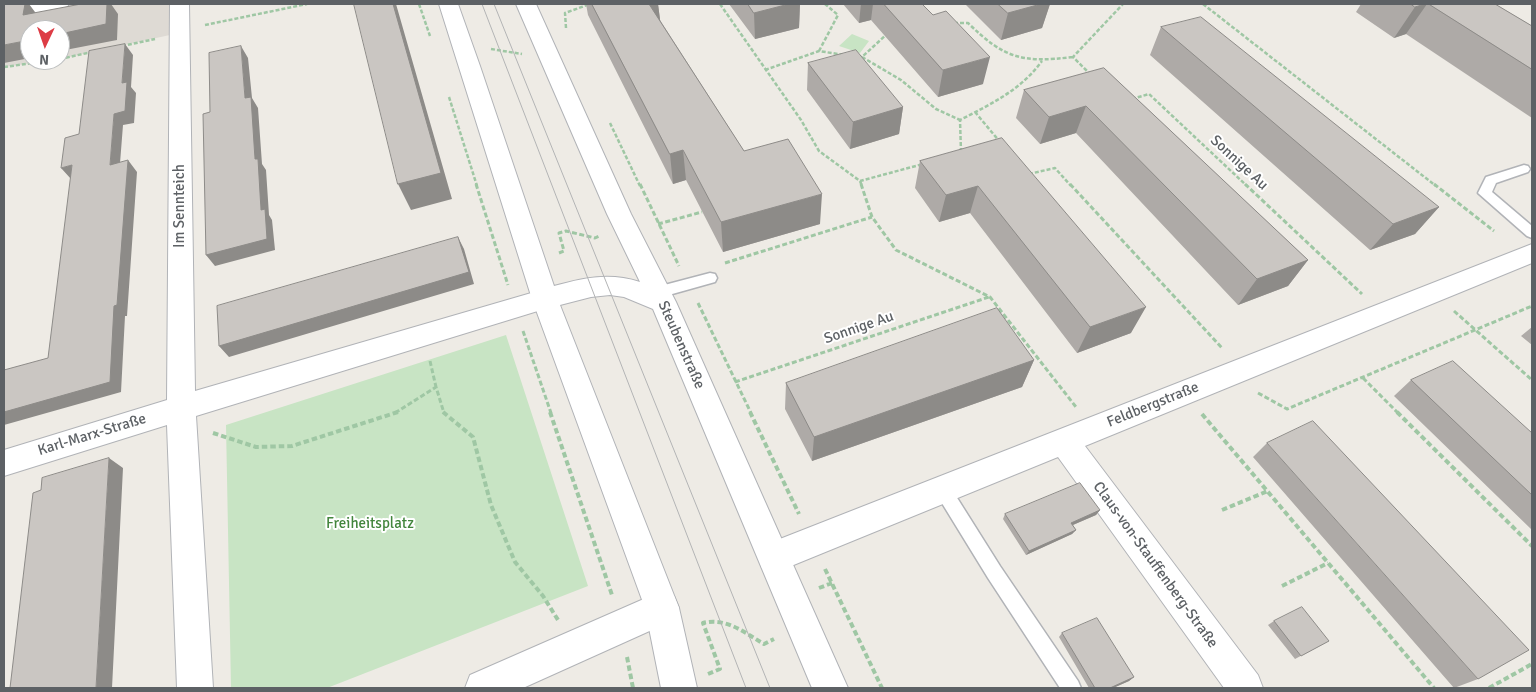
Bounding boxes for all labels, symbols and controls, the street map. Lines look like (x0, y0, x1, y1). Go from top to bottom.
north arrow (20, 20, 70, 70)
text: N (39, 51, 50, 68)
street label: Sonnige Au (1206, 132, 1272, 194)
street label: Im Sennteich (171, 164, 189, 248)
street label: Steubenstraße (654, 298, 708, 392)
street label: Sonnige Au (822, 308, 896, 348)
street label: Feldbergstraße (1104, 378, 1202, 432)
street label: Karl-Marx-Straße (36, 410, 148, 460)
street label: Claus-von-Stauffenberg-Straße (1089, 478, 1221, 652)
park label: Freiheitsplatz (326, 515, 414, 533)

